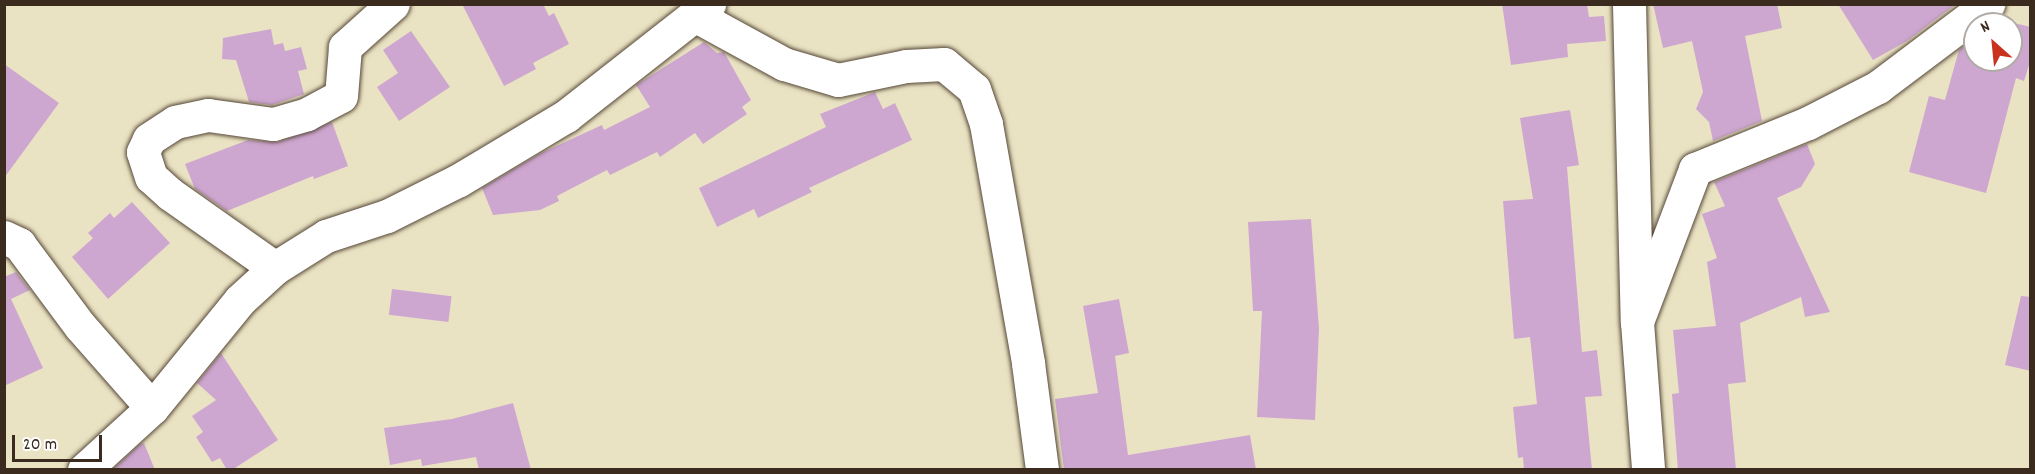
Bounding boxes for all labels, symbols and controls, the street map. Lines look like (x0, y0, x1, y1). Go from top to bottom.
north arrow (1963, 12, 2023, 72)
text: N (1977, 15, 1994, 39)
scale bar (15, 423, 105, 461)
text: 20 m (23, 433, 57, 458)

